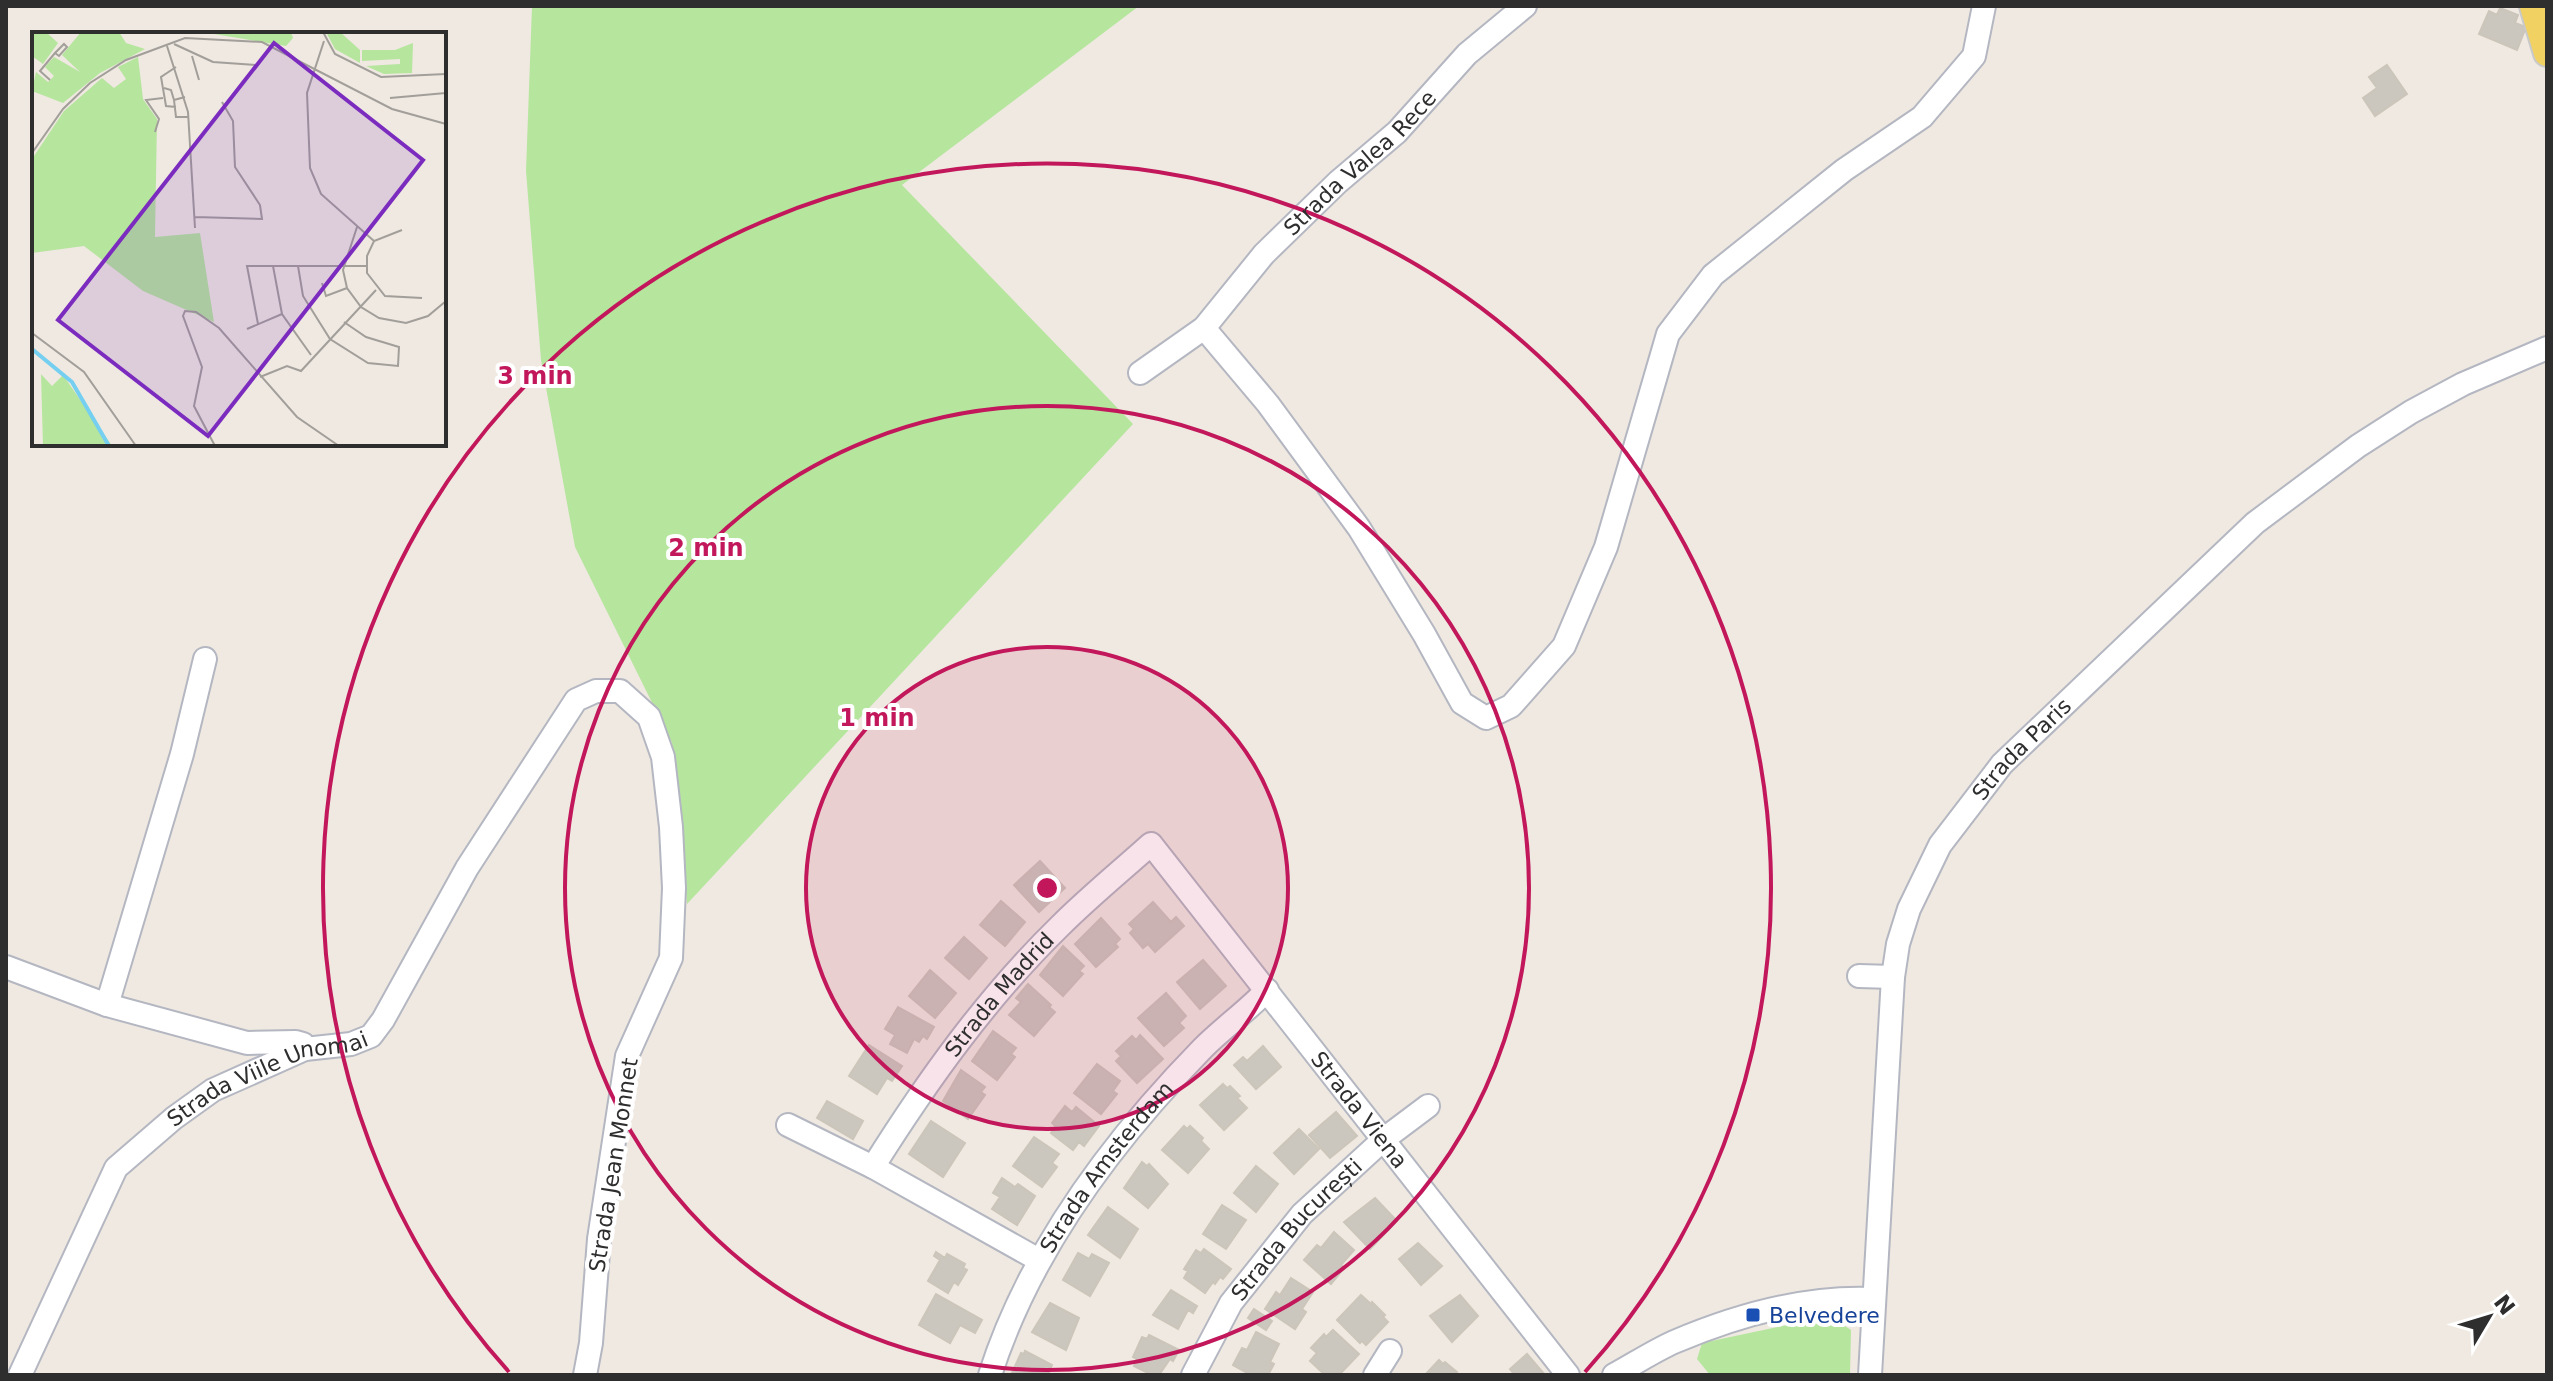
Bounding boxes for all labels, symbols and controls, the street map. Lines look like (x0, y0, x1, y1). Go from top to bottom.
inset map (32, 32, 446, 446)
street label: Strada Valea Rece (1279, 85, 1441, 241)
text: 3 min (497, 362, 573, 390)
text: 2 min (668, 534, 744, 562)
street label: Strada Paris (1967, 693, 2076, 805)
text: 1 min (839, 704, 915, 732)
centre of rings (1033, 874, 1061, 902)
street label: Strada Madrid (940, 928, 1059, 1062)
street label: Strada Viile Unomai (162, 1027, 372, 1132)
street label: Strada Viena (1306, 1047, 1413, 1173)
street label: Strada Jean Monnet (584, 1056, 643, 1274)
street label: Strada Amsterdam (1035, 1076, 1178, 1257)
street label: Strada București (1226, 1154, 1367, 1306)
north arrow (2449, 1277, 2529, 1357)
text: N (2489, 1290, 2520, 1320)
place label: Belvedere (1769, 1303, 1880, 1328)
marker: Belvedere (1744, 1306, 1762, 1324)

